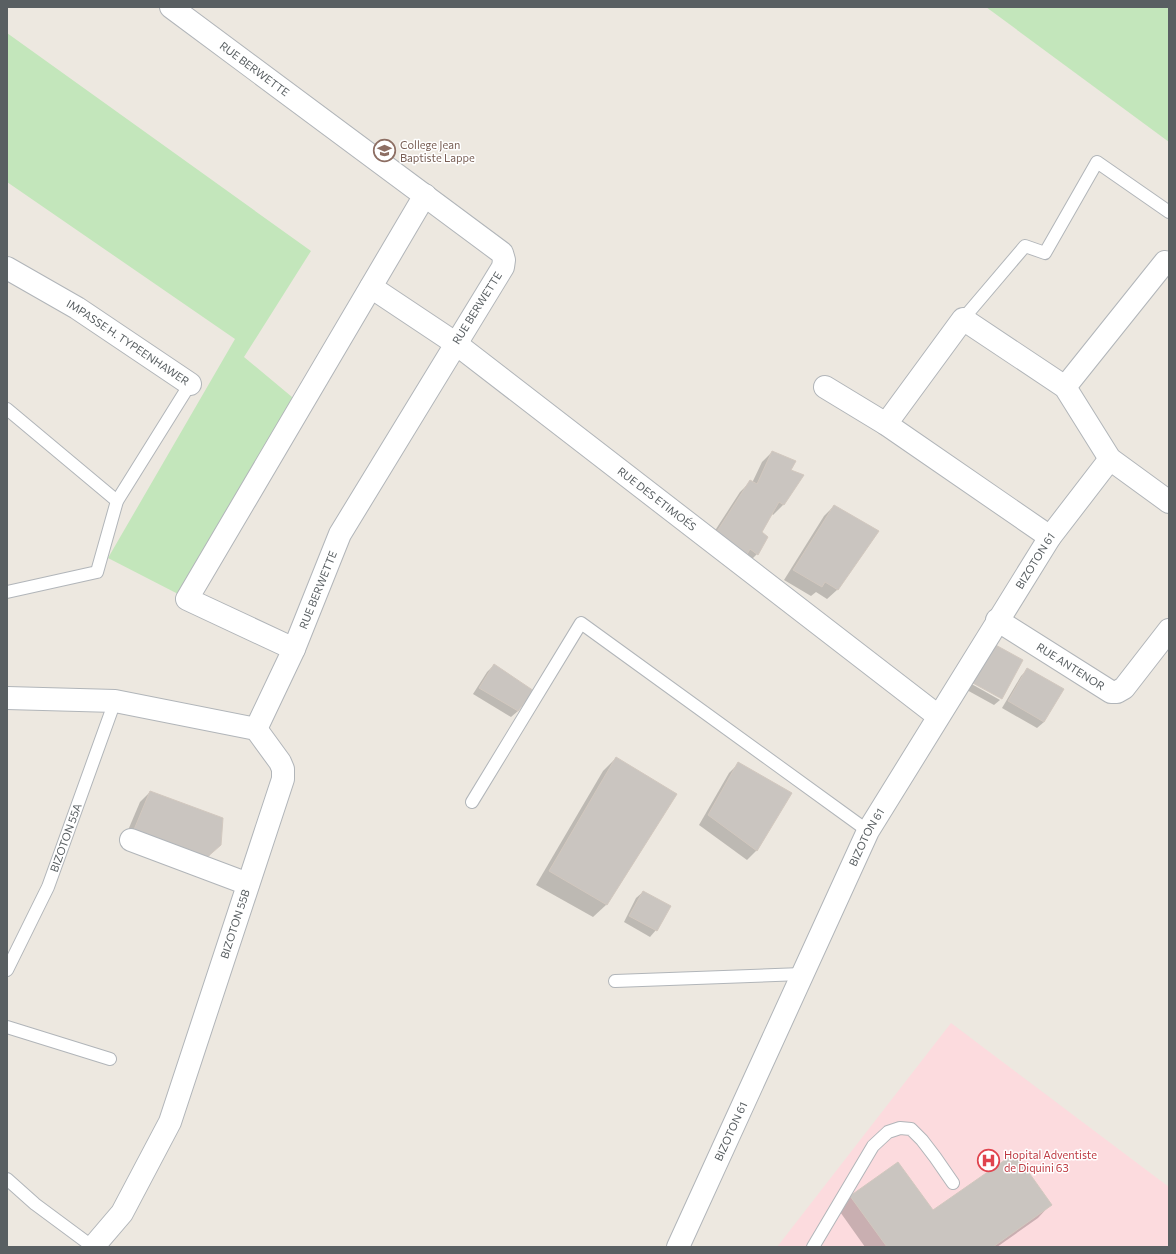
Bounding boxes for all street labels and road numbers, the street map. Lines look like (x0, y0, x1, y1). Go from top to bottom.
street label: RUE BERWETTE (218, 39, 292, 99)
street label: RUE BERWETTE (449, 269, 504, 346)
street label: IMPASSE H. TYPEENHAWER (64, 296, 192, 388)
street label: RUE DES ETIMOÉS (615, 464, 699, 533)
street label: BIZOTON 61 (1013, 530, 1057, 591)
street label: RUE BERWETTE (296, 549, 339, 631)
street label: RUE ANTENOR (1034, 640, 1108, 693)
street label: BIZOTON 55A (47, 801, 84, 874)
street label: BIZOTON 61 (846, 806, 886, 868)
street label: BIZOTON 55B (217, 888, 252, 960)
street label: BIZOTON 61 (711, 1100, 749, 1163)

